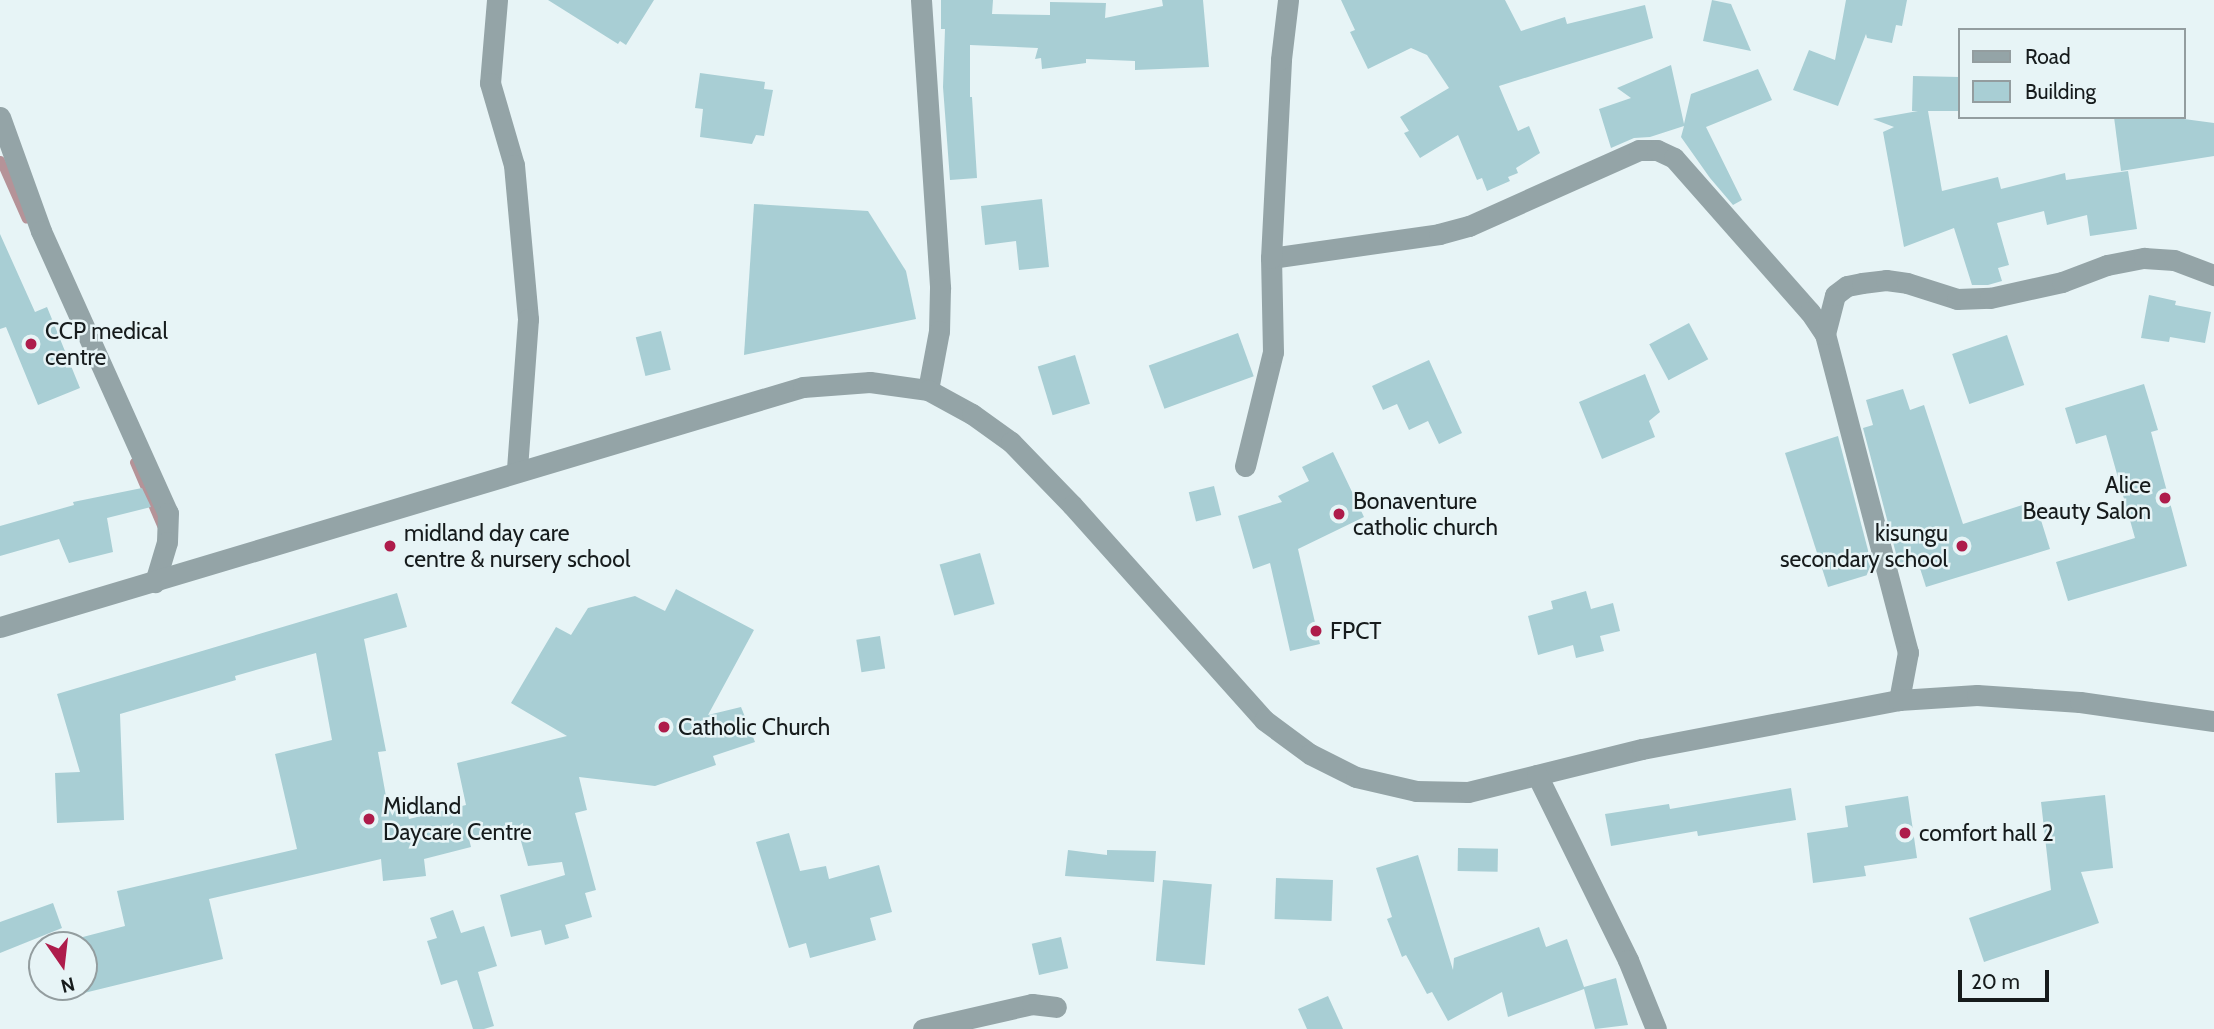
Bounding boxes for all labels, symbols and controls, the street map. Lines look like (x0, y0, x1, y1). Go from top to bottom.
legend (1958, 28, 2186, 119)
text: Road (2025, 44, 2071, 69)
text: Building (2025, 79, 2096, 104)
place label: CCP medical centre (45, 317, 168, 371)
marker: CCP medical centre (23, 336, 39, 352)
place label: Alice Beauty Salon (2023, 471, 2151, 525)
place label: Bonaventure catholic church (1353, 487, 1498, 541)
marker: Alice Beauty Salon (2157, 490, 2173, 506)
marker: Bonaventure catholic church (1331, 506, 1347, 522)
place label: midland day care centre & nursery school (404, 519, 630, 573)
place label: kisungu secondary school (1780, 519, 1948, 573)
marker: midland day care centre & nursery school (382, 538, 398, 554)
marker: kisungu secondary school (1954, 538, 1970, 554)
place label: FPCT (1330, 617, 1382, 645)
marker: FPCT (1308, 623, 1324, 639)
place label: Catholic Church (678, 713, 830, 741)
marker: Catholic Church (656, 719, 672, 735)
place label: Midland Daycare Centre (383, 792, 532, 846)
marker: Midland Daycare Centre (361, 811, 377, 827)
place label: comfort hall 2 (1919, 819, 2054, 847)
marker: comfort hall 2 (1897, 825, 1913, 841)
north arrow (28, 931, 98, 1001)
scale bar (1962, 956, 2053, 1000)
text: 20 m (1971, 969, 2020, 994)
text: N (58, 972, 77, 998)

